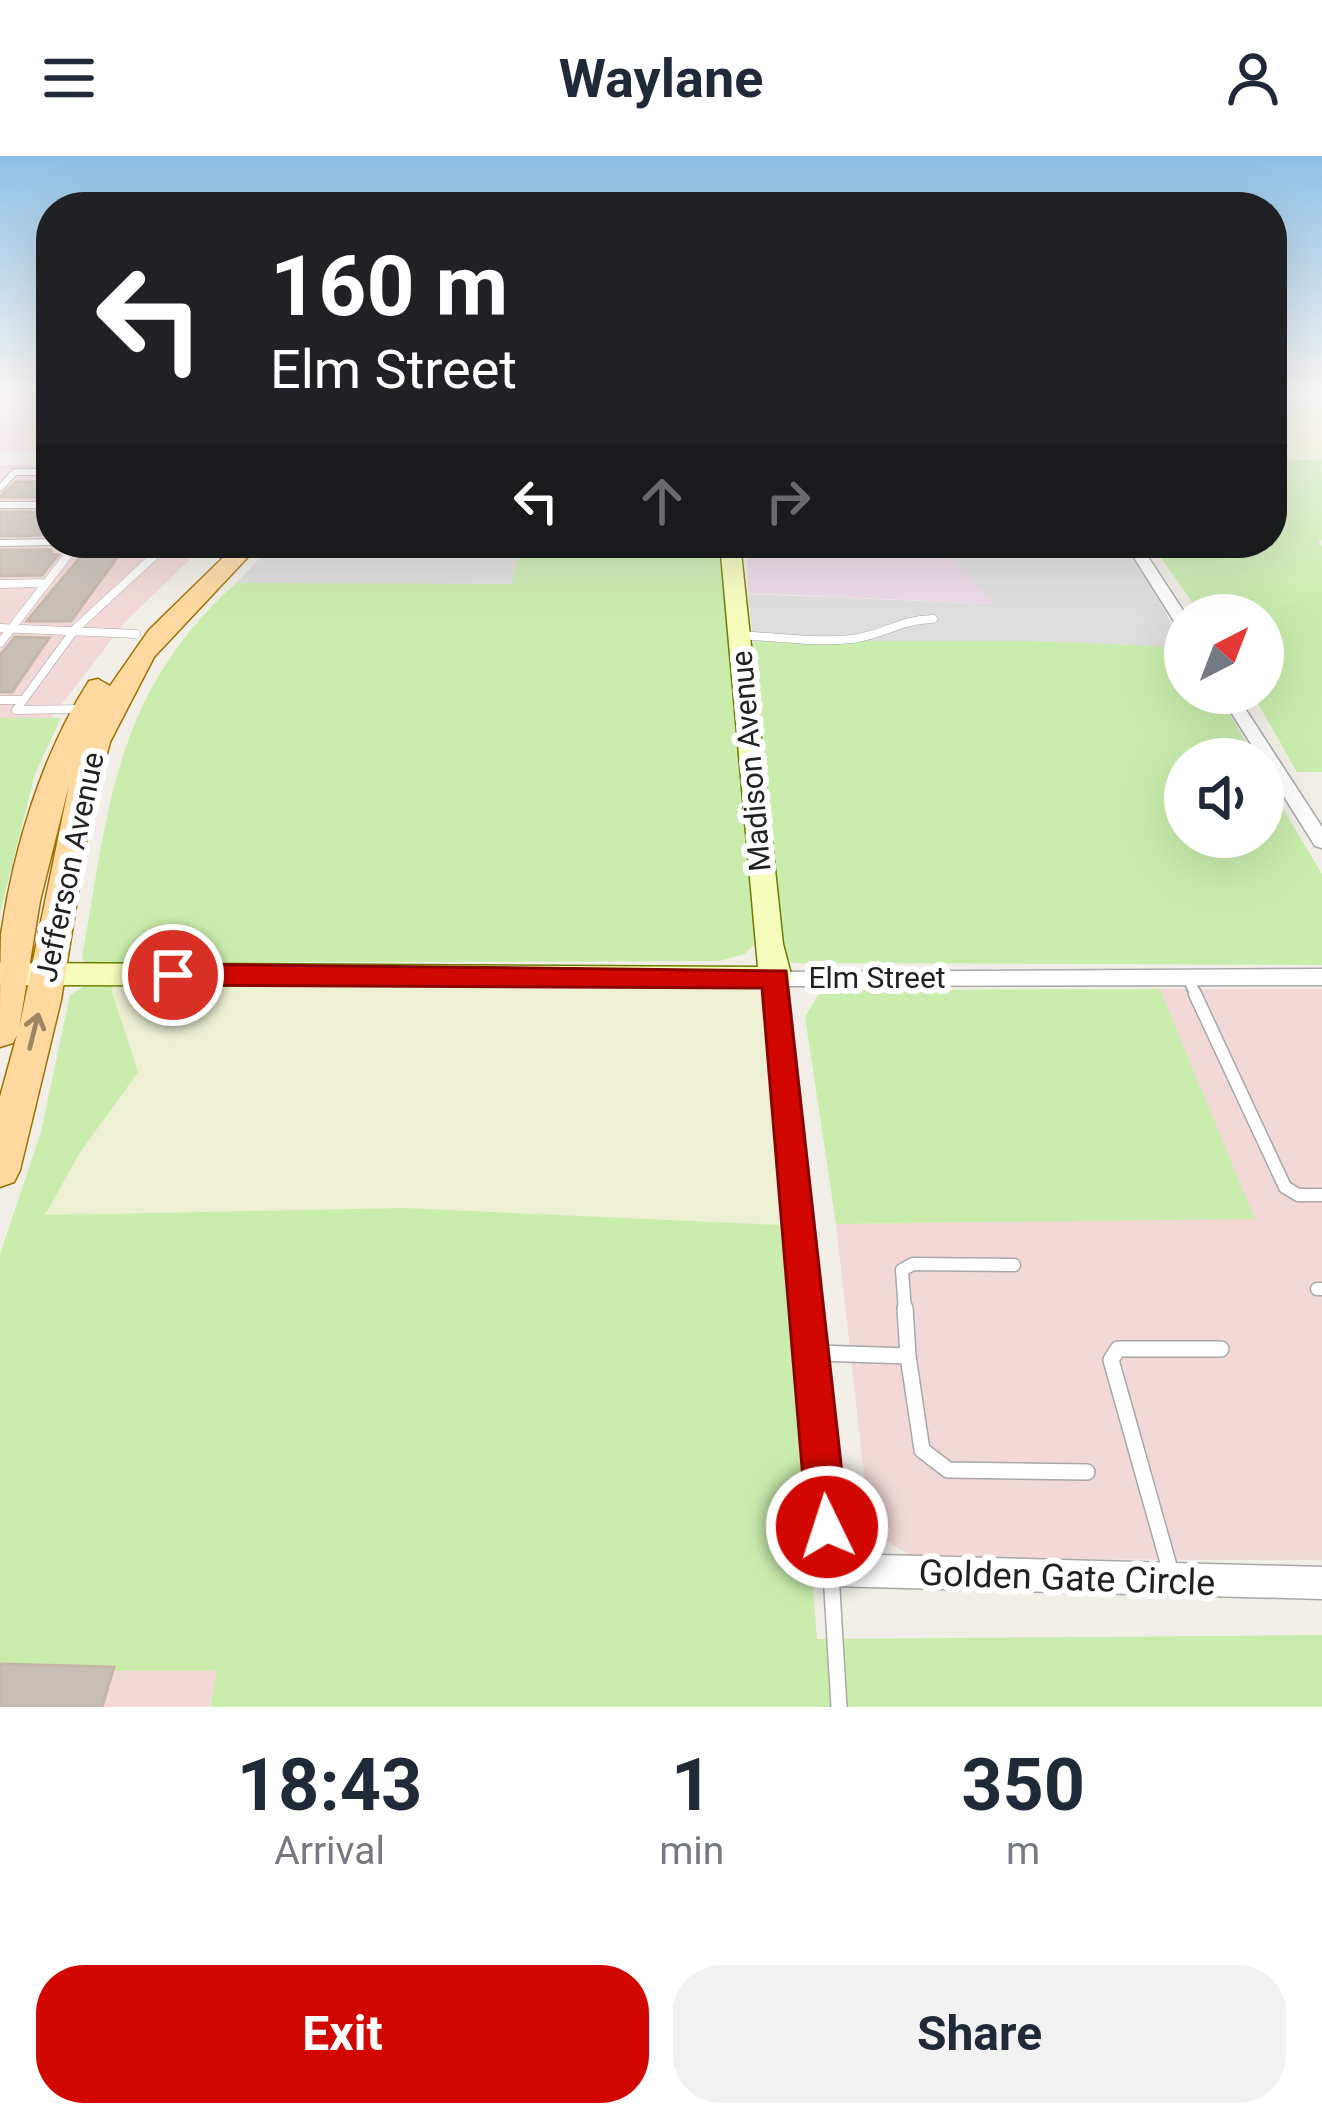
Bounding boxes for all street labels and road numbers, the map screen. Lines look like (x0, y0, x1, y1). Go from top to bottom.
street label: Madison Avenue (723, 649, 778, 873)
street label: Jefferson Avenue (28, 749, 111, 985)
street label: Elm Street (808, 960, 946, 995)
street label: Golden Gate Circle (918, 1552, 1216, 1604)

